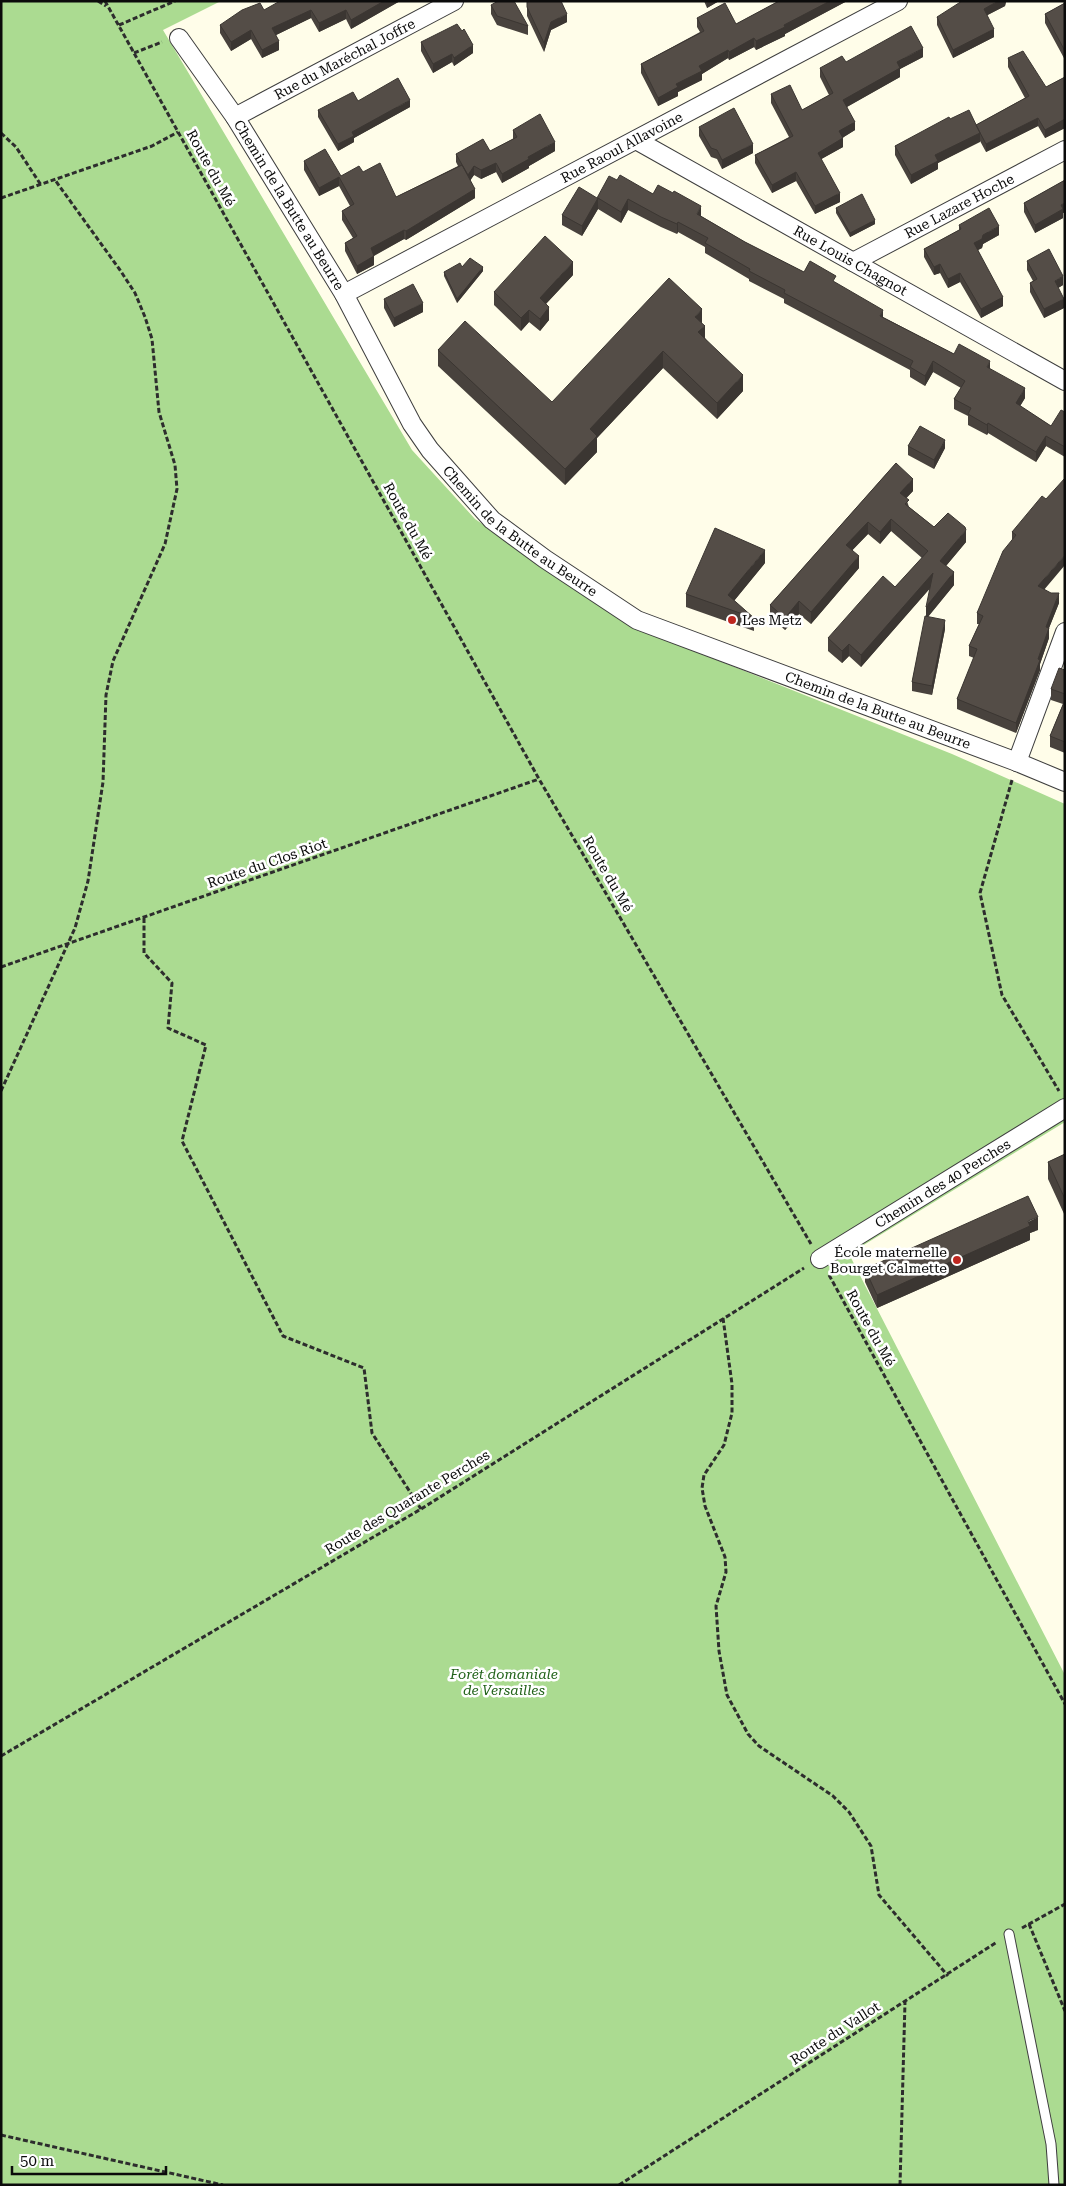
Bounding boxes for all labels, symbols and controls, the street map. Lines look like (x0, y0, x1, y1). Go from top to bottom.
street label: Rue du Maréchal Joffre (272, 15, 418, 103)
street label: Rue Raoul Allavoine (558, 108, 685, 186)
street label: Chemin de la Butte au Beurre (231, 117, 348, 293)
street label: Route du Mé (183, 127, 239, 209)
street label: Rue Lazare Hoche (902, 170, 1017, 241)
street label: Rue Louis Chagnot (791, 222, 910, 299)
street label: Chemin de la Butte au Beurre (440, 462, 601, 600)
street label: Route du Mé (380, 480, 436, 562)
place label: Les Metz (742, 612, 802, 628)
marker: Les Metz (726, 614, 738, 626)
street label: Chemin de la Butte au Beurre (783, 668, 973, 752)
street label: Route du Mé (580, 833, 636, 915)
street label: Route du Clos Riot (205, 835, 329, 891)
street label: Chemin des 40 Perches (872, 1136, 1013, 1231)
place label: École maternelle Bourget Calmette (830, 1244, 947, 1276)
marker: École maternelle Bourget Calmette (951, 1254, 963, 1266)
street label: Route du Mé (843, 1287, 899, 1369)
street label: Route des Quarante Perches (322, 1446, 493, 1558)
park label: Forêt domaniale de Versailles (449, 1666, 558, 1698)
street label: Route du Vallot (787, 1998, 883, 2068)
scale bar (12, 2144, 166, 2176)
text: 50 m (20, 2152, 55, 2170)

